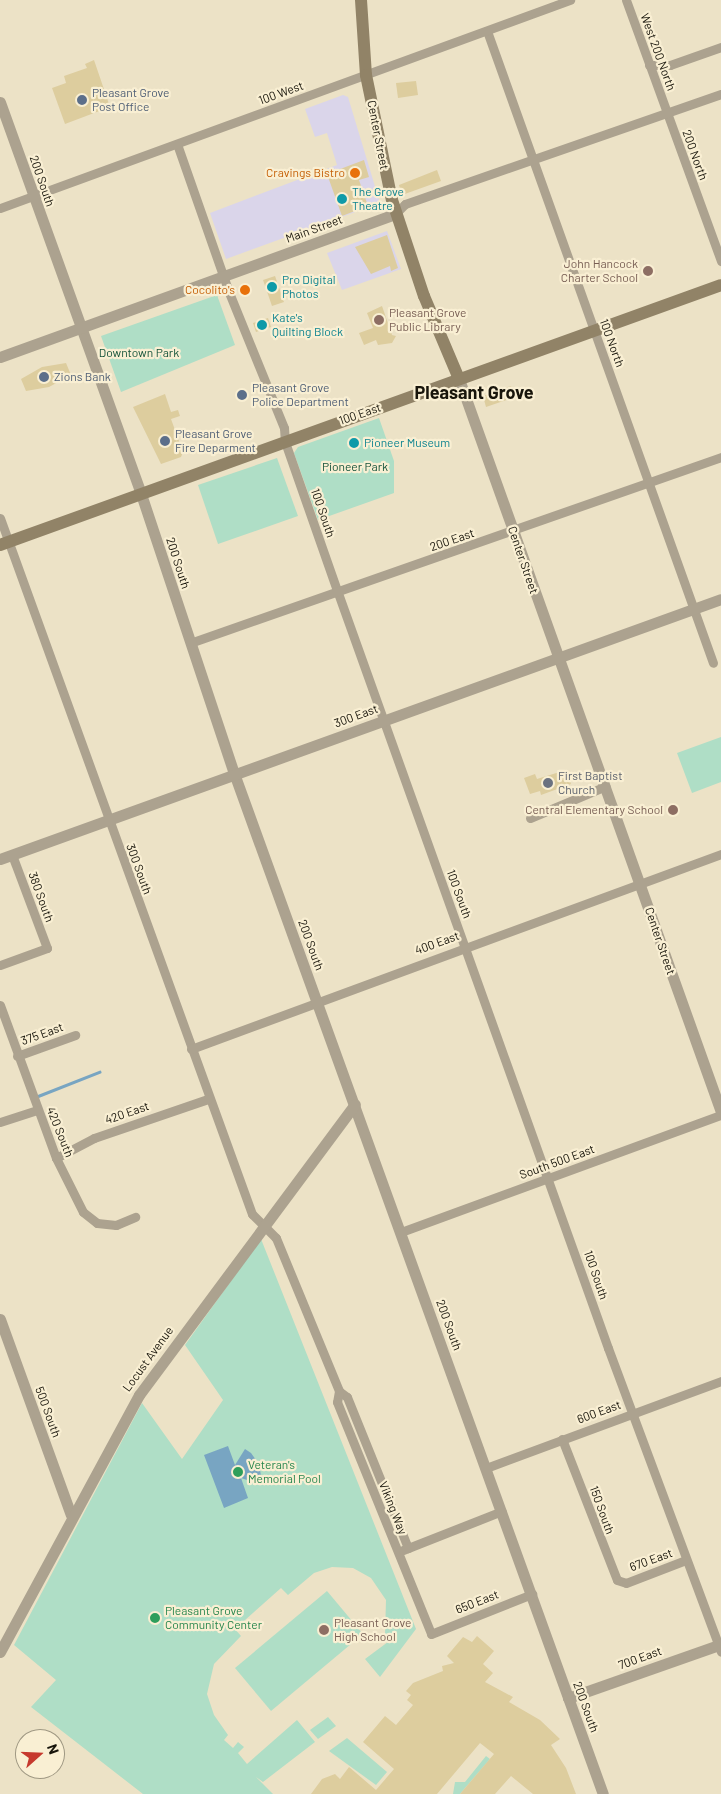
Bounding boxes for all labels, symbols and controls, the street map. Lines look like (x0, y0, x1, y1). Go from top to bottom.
street label: West 200 North (637, 11, 679, 93)
street label: 100 West (257, 78, 305, 108)
place label: Pleasant Grove Post Office (92, 86, 169, 114)
marker: Pleasant Grove Post Office (76, 94, 88, 106)
street label: Center Street (364, 99, 392, 171)
street label: 200 North (679, 128, 711, 182)
street label: 200 South (27, 154, 57, 208)
place label: Cravings Bistro (266, 166, 345, 180)
marker: Cravings Bistro (349, 167, 361, 179)
place label: The Grove Theatre (352, 185, 404, 213)
marker: The Grove Theatre (336, 193, 348, 205)
street label: Main Street (284, 212, 344, 246)
place label: John Hancock Charter School (561, 257, 638, 285)
marker: John Hancock Charter School (642, 265, 654, 277)
place label: Pro Digital Photos (282, 273, 336, 301)
marker: Pro Digital Photos (266, 281, 278, 293)
place label: Cocolito's (185, 283, 235, 297)
marker: Cocolito's (239, 284, 251, 296)
place label: Pleasant Grove Public Library (389, 306, 466, 334)
place label: Kate's Quilting Block (272, 311, 343, 339)
marker: Pleasant Grove Public Library (373, 314, 385, 326)
street label: 100 North (597, 317, 627, 369)
marker: Kate's Quilting Block (256, 319, 268, 331)
park label: Downtown Park (99, 346, 179, 360)
place label: Zions Bank (54, 370, 111, 384)
marker: Zions Bank (38, 371, 50, 383)
place label: Pleasant Grove Police Department (252, 381, 349, 409)
district label: Pleasant Grove (415, 381, 533, 403)
marker: Pleasant Grove Police Department (236, 389, 248, 401)
street label: 100 East (337, 400, 383, 428)
place label: Pleasant Grove Fire Deparment (175, 427, 256, 455)
marker: Pleasant Grove Fire Deparment (159, 435, 171, 447)
place label: Pioneer Museum (364, 436, 450, 450)
marker: Pioneer Museum (348, 437, 360, 449)
park label: Pioneer Park (322, 460, 388, 474)
street label: 100 South (308, 487, 338, 539)
street label: Center Street (505, 524, 541, 596)
street label: 200 East (428, 526, 476, 554)
street label: 200 South (163, 535, 193, 591)
street label: 300 East (332, 701, 380, 731)
place label: First Baptist Church (558, 769, 622, 797)
marker: First Baptist Church (542, 777, 554, 789)
place label: Central Elementary School (525, 803, 663, 817)
marker: Central Elementary School (667, 804, 679, 816)
street label: 300 South (123, 842, 155, 896)
street label: 100 South (444, 868, 474, 920)
street label: 380 South (25, 870, 57, 924)
street label: Center Street (642, 905, 678, 977)
street label: 200 South (295, 918, 327, 972)
street label: 400 East (413, 928, 461, 958)
street label: 375 East (19, 1020, 65, 1048)
street label: 420 East (103, 1099, 151, 1127)
street label: 420 South (43, 1105, 77, 1159)
street label: South 500 East (517, 1142, 597, 1182)
street label: 100 South (581, 1249, 611, 1301)
street label: 200 South (433, 1298, 465, 1352)
street label: Locust Avenue (120, 1324, 176, 1394)
street label: 500 South (32, 1385, 64, 1439)
street label: 600 East (575, 1397, 623, 1427)
place label: Veteran's Memorial Pool (248, 1458, 321, 1486)
marker: Veteran's Memorial Pool (232, 1466, 244, 1478)
street label: Viking Way (376, 1479, 410, 1537)
street label: 150 South (587, 1484, 617, 1536)
street label: 670 East (628, 1546, 674, 1574)
street label: 650 East (453, 1587, 501, 1617)
place label: Pleasant Grove Community Center (165, 1604, 262, 1632)
marker: Pleasant Grove Community Center (149, 1612, 161, 1624)
place label: Pleasant Grove High School (334, 1616, 411, 1644)
marker: Pleasant Grove High School (318, 1624, 330, 1636)
street label: 700 East (616, 1644, 664, 1672)
street label: 200 South (570, 1680, 602, 1734)
north arrow (15, 1729, 65, 1779)
text: N (44, 1742, 63, 1756)

